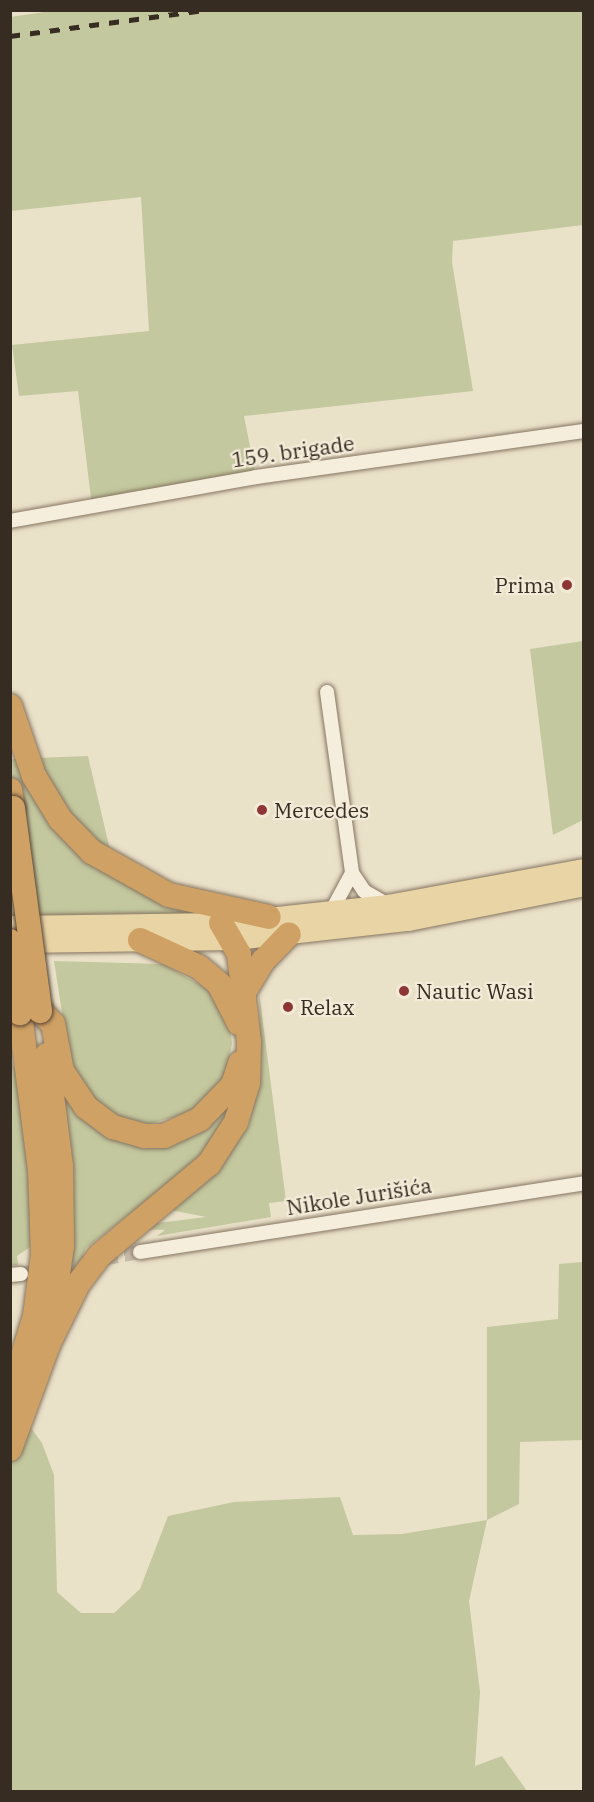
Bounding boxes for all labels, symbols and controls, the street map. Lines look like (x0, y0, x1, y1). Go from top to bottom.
street label: 159. brigade (230, 430, 356, 472)
place label: Prima (495, 572, 555, 598)
marker: Prima (560, 578, 574, 592)
place label: Mercedes (274, 797, 369, 823)
marker: Mercedes (255, 803, 269, 817)
place label: Nautic Wasi (416, 978, 534, 1004)
marker: Nautic Wasi (397, 984, 411, 998)
place label: Relax (300, 994, 355, 1020)
marker: Relax (281, 1000, 295, 1014)
street label: Nikole Jurišića (285, 1172, 433, 1220)

